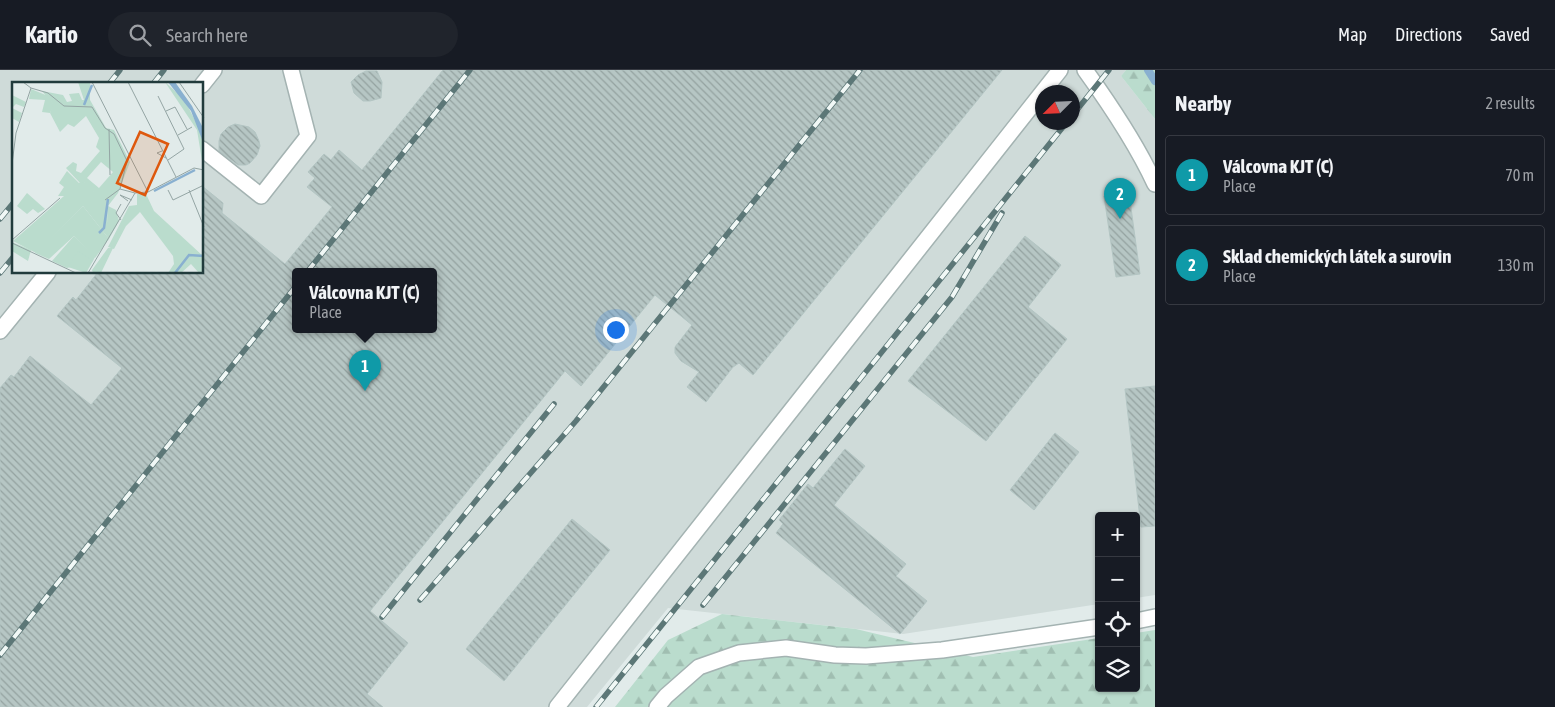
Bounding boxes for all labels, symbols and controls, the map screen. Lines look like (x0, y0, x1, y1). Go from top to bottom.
search box (108, 12, 458, 57)
text: Kartio (25, 21, 78, 48)
icon: search (126, 21, 154, 49)
text: Search here (166, 24, 248, 46)
text: Map (1338, 24, 1367, 45)
text: Directions (1395, 24, 1462, 45)
text: Saved (1490, 24, 1530, 45)
inset map (12, 82, 204, 274)
north arrow (1035, 85, 1080, 130)
text: Nearby (1175, 91, 1231, 115)
text: 2 results (1485, 94, 1535, 112)
text: Válcovna KJT (C) (1223, 155, 1334, 177)
text: 1 (1188, 166, 1196, 184)
text: 70 m (1505, 166, 1534, 184)
text: Place (1223, 177, 1256, 195)
pin: 2 (1104, 178, 1136, 219)
text: Sklad chemických látek a surovin (1223, 245, 1451, 267)
text: 2 (1188, 256, 1196, 274)
text: 130 m (1498, 256, 1534, 274)
text: Place (1223, 267, 1256, 285)
popup (292, 268, 437, 333)
text: Válcovna KJT (C) (309, 281, 420, 303)
text: Place (309, 303, 342, 321)
your location (603, 317, 629, 343)
pin: 1 (349, 350, 381, 391)
map controls (1095, 512, 1140, 692)
button: + (1095, 512, 1140, 557)
button: − (1095, 557, 1140, 602)
button: locate (1095, 602, 1140, 647)
button: layers (1095, 647, 1140, 692)

